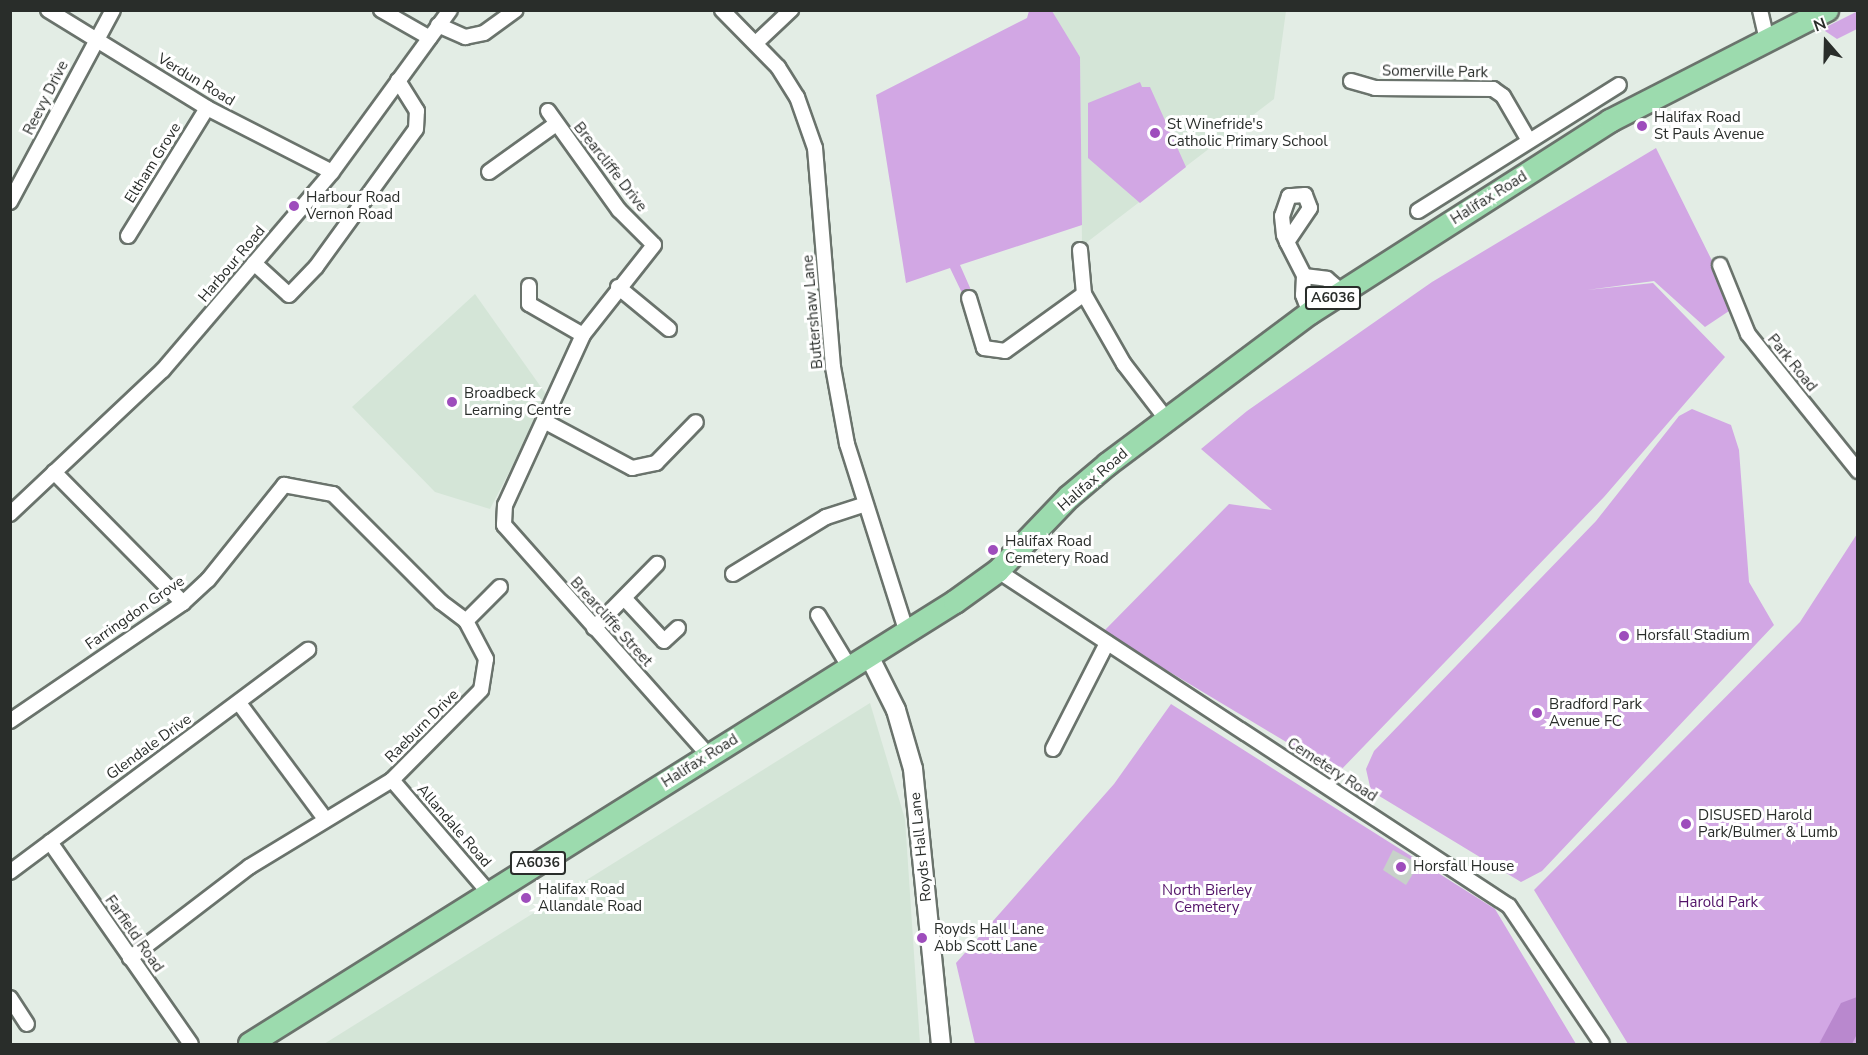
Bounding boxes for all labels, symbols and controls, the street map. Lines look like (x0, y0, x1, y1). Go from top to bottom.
north arrow (1796, 12, 1856, 72)
text: N (1810, 13, 1829, 37)
street label: Verdun Road (154, 50, 238, 110)
street label: Reevy Drive (20, 58, 72, 138)
street label: Somerville Park (1382, 62, 1488, 82)
place label: Halifax Road St Pauls Avenue (1654, 108, 1764, 143)
place label: St Winefride's Catholic Primary School (1167, 115, 1328, 150)
street label: Eltham Grove (121, 119, 185, 207)
street label: Brearcliffe Drive (570, 119, 650, 215)
marker: Halifax Road St Pauls Avenue (1635, 119, 1649, 133)
marker: St Winefride's Catholic Primary School (1148, 126, 1162, 140)
street label: Halifax Road (1447, 167, 1531, 229)
place label: Harbour Road Vernon Road (306, 188, 400, 223)
marker: Harbour Road Vernon Road (287, 199, 301, 213)
street label: Harbour Road (195, 222, 269, 306)
street label: Buttershaw Lane (799, 254, 827, 370)
road number: A6036 (1304, 287, 1362, 309)
street label: Park Road (1763, 331, 1821, 395)
place label: Broadbeck Learning Centre (464, 384, 571, 419)
marker: Broadbeck Learning Centre (445, 395, 459, 409)
street label: Halifax Road (1054, 445, 1132, 515)
place label: Halifax Road Cemetery Road (1005, 532, 1109, 567)
marker: Halifax Road Cemetery Road (986, 543, 1000, 557)
street label: Farringdon Grove (82, 572, 188, 654)
street label: Brearcliffe Street (566, 574, 656, 670)
place label: Horsfall Stadium (1636, 627, 1750, 645)
marker: Horsfall Stadium (1617, 629, 1631, 643)
street label: Raeburn Drive (382, 686, 462, 766)
place label: Bradford Park Avenue FC (1549, 695, 1642, 730)
marker: Bradford Park Avenue FC (1530, 706, 1544, 720)
street label: Glendale Drive (103, 710, 195, 784)
street label: Halifax Road (658, 730, 742, 792)
street label: Cemetery Road (1284, 734, 1380, 806)
street label: Allandale Road (413, 781, 495, 871)
street label: Royds Hall Lane (906, 791, 936, 903)
place label: DISUSED Harold Park/Bulmer & Lumb (1698, 806, 1838, 841)
marker: DISUSED Harold Park/Bulmer & Lumb (1679, 817, 1693, 831)
road number: A6036 (510, 852, 566, 874)
place label: Horsfall House (1413, 858, 1514, 876)
marker: Horsfall House (1394, 860, 1408, 874)
place label: Halifax Road Allandale Road (538, 880, 642, 915)
park label: North Bierley Cemetery (1162, 881, 1252, 916)
marker: Halifax Road Allandale Road (519, 891, 533, 905)
street label: Farfield Road (101, 892, 167, 976)
park label: Harold Park (1678, 894, 1758, 912)
place label: Royds Hall Lane Abb Scott Lane (934, 920, 1044, 955)
marker: Royds Hall Lane Abb Scott Lane (915, 931, 929, 945)

